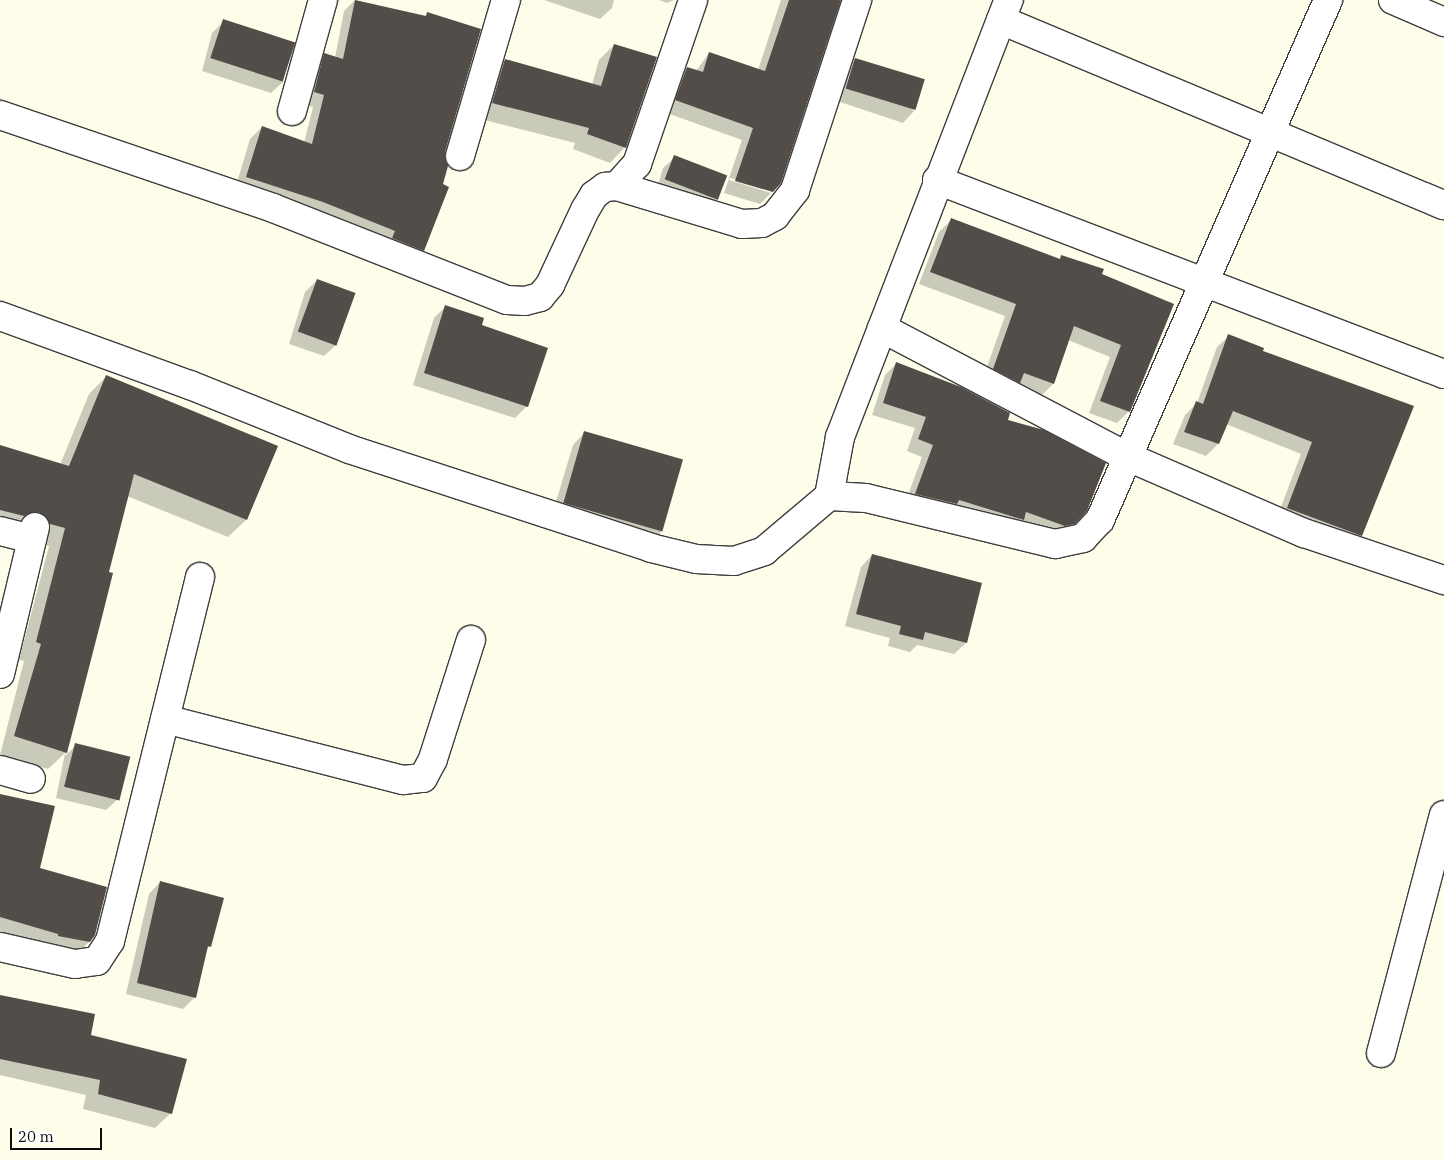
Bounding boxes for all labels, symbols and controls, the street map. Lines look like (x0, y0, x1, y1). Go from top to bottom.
scale bar (12, 1118, 105, 1150)
text: 20 m (18, 1127, 54, 1146)

